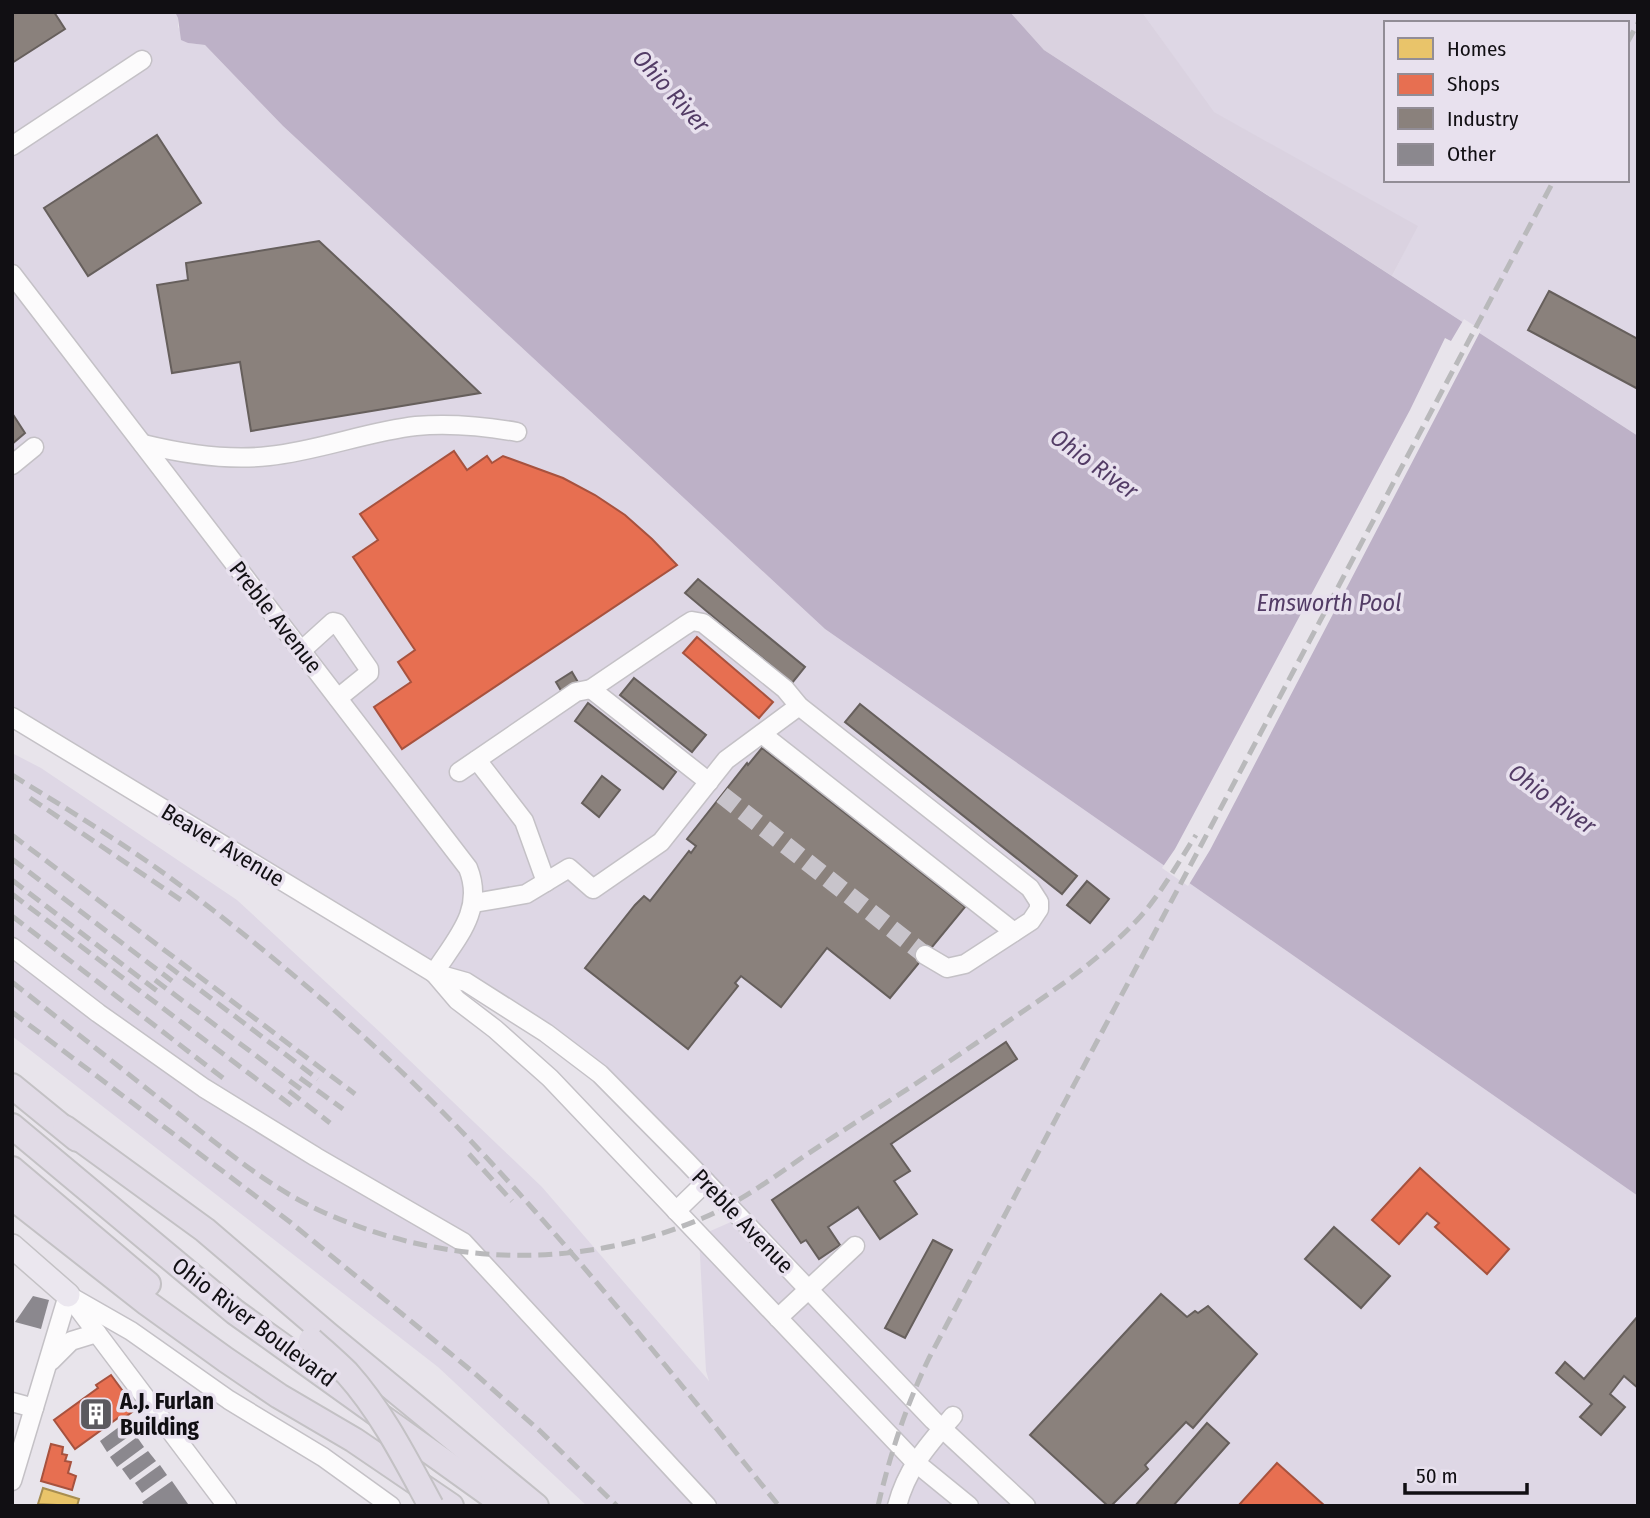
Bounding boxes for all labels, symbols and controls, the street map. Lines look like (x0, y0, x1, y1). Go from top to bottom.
legend (1384, 21, 1629, 182)
text: Homes (1447, 36, 1506, 62)
water label: Ohio River (627, 44, 716, 138)
text: Shops (1447, 71, 1500, 97)
text: Industry (1447, 106, 1519, 132)
text: Other (1447, 141, 1496, 167)
water label: Ohio River (1045, 423, 1144, 505)
street label: Preble Avenue (224, 555, 328, 679)
water label: Emsworth Pool (1257, 589, 1401, 617)
water label: Ohio River (1503, 758, 1602, 840)
street label: Beaver Avenue (156, 797, 290, 893)
street label: Preble Avenue (686, 1163, 800, 1279)
street label: Ohio River Boulevard (167, 1251, 341, 1393)
place label: A.J. Furlan Building (119, 1387, 214, 1441)
building icon: A.J. Furlan Building (77, 1395, 115, 1433)
scale bar (1405, 1452, 1528, 1496)
text: 50 m (1416, 1463, 1458, 1489)

